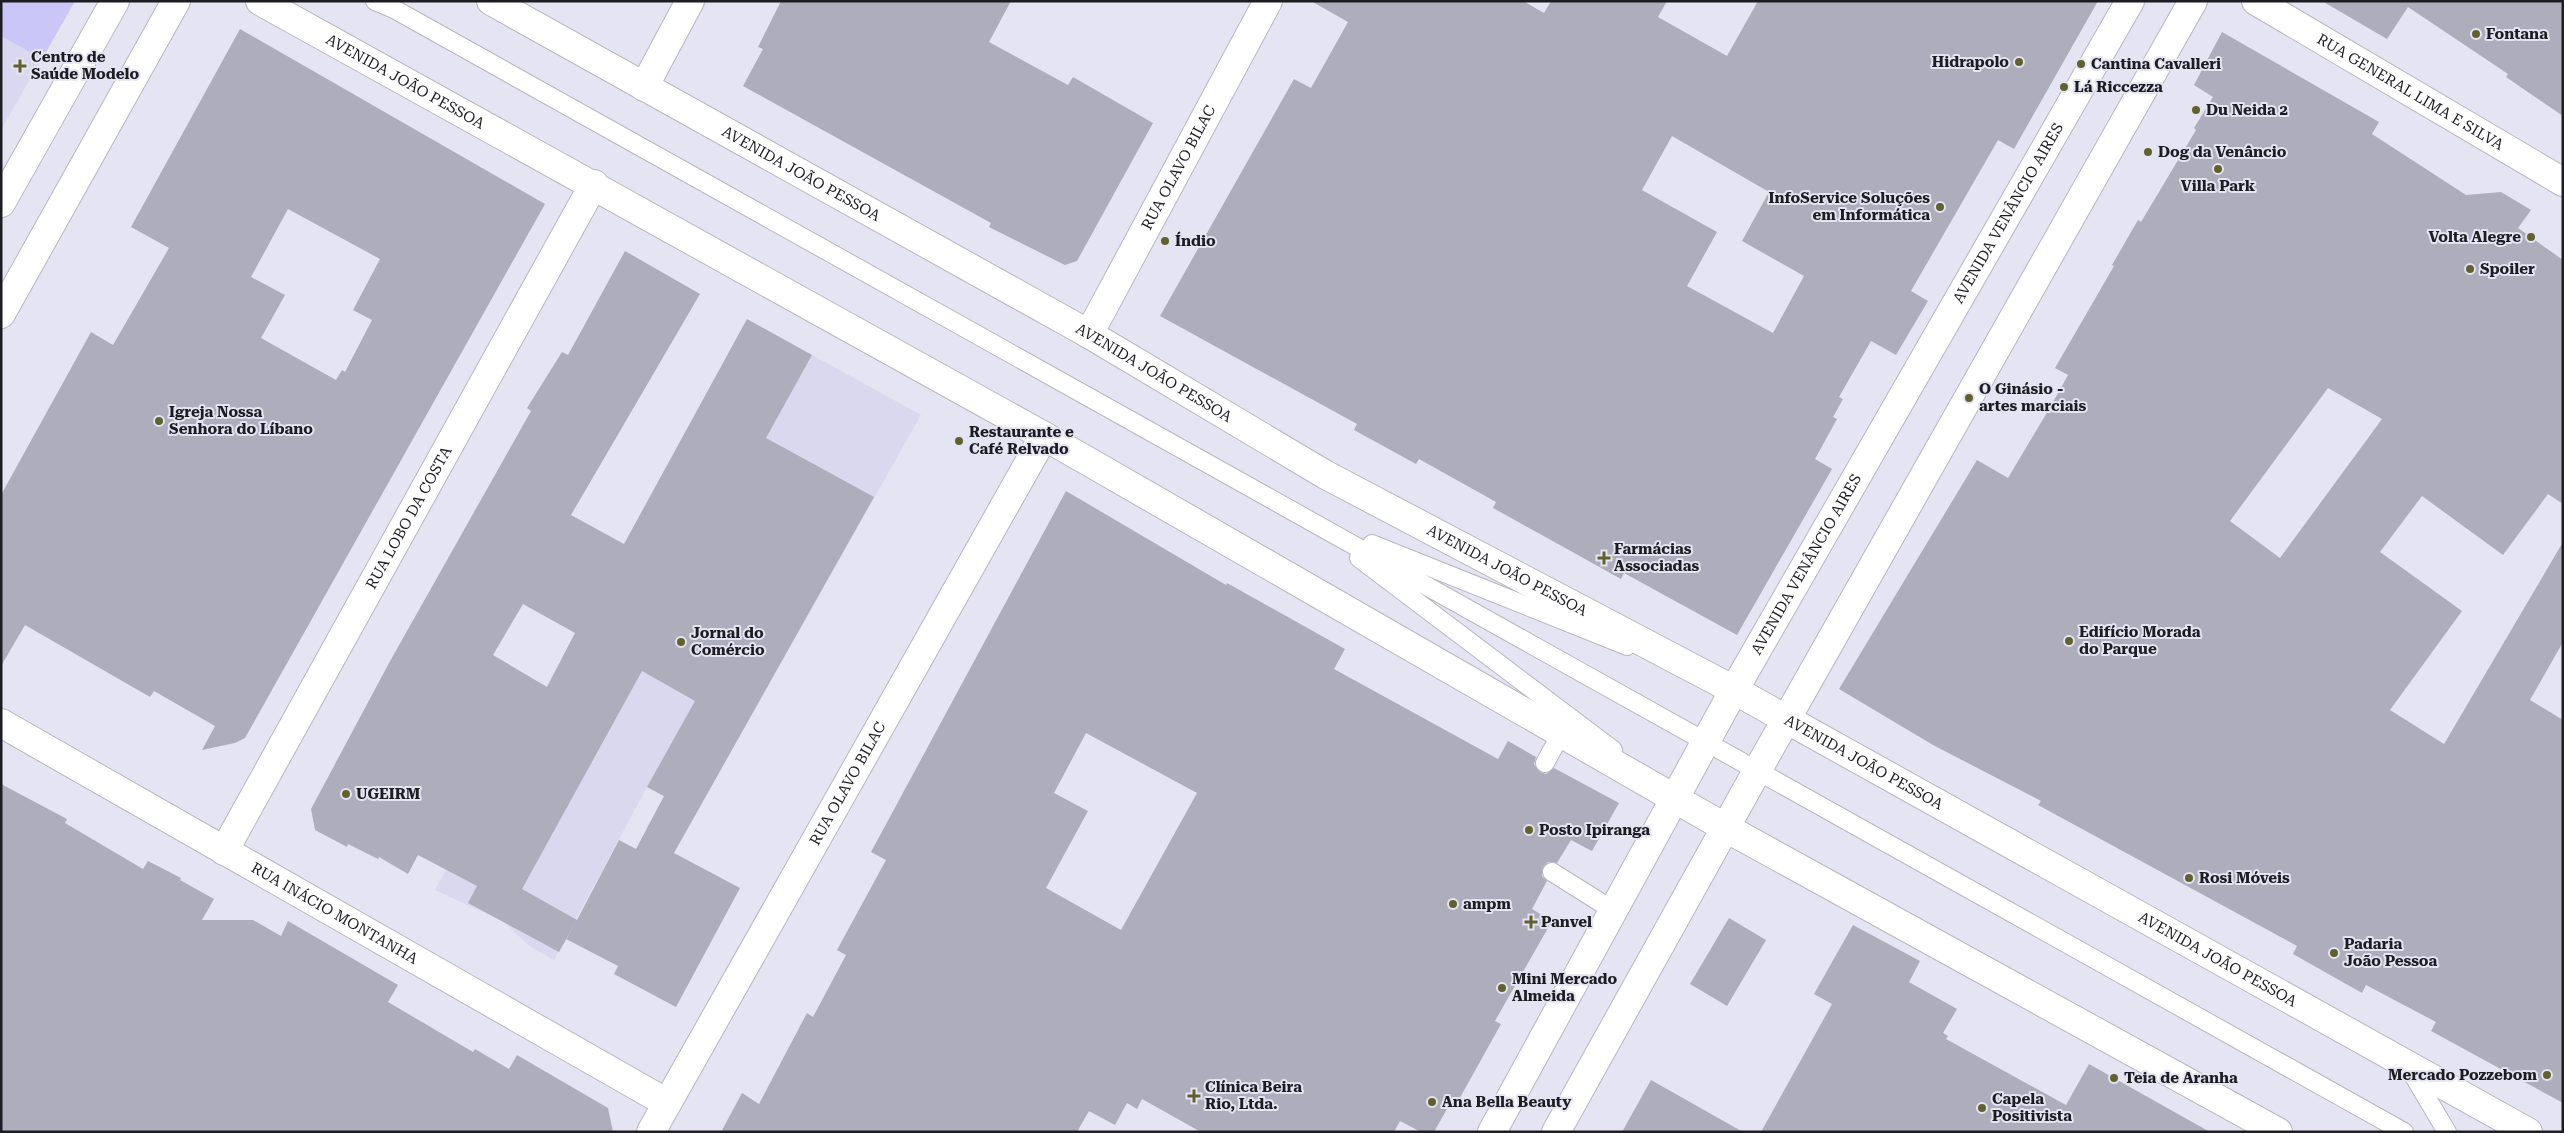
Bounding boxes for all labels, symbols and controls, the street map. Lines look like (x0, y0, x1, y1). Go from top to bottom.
place label: Fontana (2486, 25, 2548, 43)
marker: Fontana (2470, 28, 2482, 40)
street label: AVENIDA JOÃO PESSOA (323, 30, 488, 133)
street label: RUA GENERAL LIMA E SILVA (2314, 30, 2507, 154)
place label: Centro de Saúde Modelo (31, 48, 139, 83)
place label: Hidrapolo (1932, 53, 2009, 71)
place label: Cantina Cavalleri (2091, 55, 2221, 73)
marker: Hidrapolo (2013, 56, 2025, 68)
marker: Cantina Cavalleri (2075, 58, 2087, 70)
marker: Centro de Saúde Modelo (13, 59, 27, 73)
place label: Lá Riccezza (2074, 78, 2163, 96)
marker: Lá Riccezza (2058, 81, 2070, 93)
place label: Du Neida 2 (2206, 101, 2288, 119)
street label: RUA OLAVO BILAC (1138, 102, 1219, 233)
marker: Du Neida 2 (2190, 104, 2202, 116)
street label: AVENIDA VENÂNCIO AIRES (1949, 120, 2067, 307)
street label: AVENIDA JOÃO PESSOA (719, 122, 884, 225)
place label: Dog da Venâncio (2158, 143, 2287, 161)
marker: Dog da Venâncio (2142, 146, 2154, 158)
marker: Villa Park (2212, 163, 2224, 175)
place label: Villa Park (2181, 177, 2256, 195)
place label: InfoService Soluções em Informática (1768, 189, 1930, 224)
marker: InfoService Soluções em Informática (1934, 201, 1946, 213)
place label: Volta Alegre (2428, 228, 2521, 246)
place label: Índio (1175, 231, 1216, 250)
marker: Volta Alegre (2525, 231, 2537, 243)
marker: Índio (1159, 235, 1171, 247)
place label: Spoiler (2480, 260, 2535, 278)
marker: Spoiler (2464, 263, 2476, 275)
street label: AVENIDA JOÃO PESSOA (1073, 319, 1236, 426)
place label: O Ginásio - artes marciais (1979, 380, 2086, 415)
marker: O Ginásio - artes marciais (1963, 392, 1975, 404)
place label: Igreja Nossa Senhora do Líbano (169, 403, 313, 438)
marker: Igreja Nossa Senhora do Líbano (153, 415, 165, 427)
place label: Restaurante e Café Relvado (969, 423, 1074, 458)
marker: Restaurante e Café Relvado (953, 435, 965, 447)
street label: RUA LOBO DA COSTA (362, 443, 456, 592)
street label: AVENIDA VENÂNCIO AIRES (1747, 471, 1865, 658)
street label: AVENIDA JOÃO PESSOA (1424, 521, 1591, 620)
place label: Farmácias Associadas (1614, 540, 1700, 575)
marker: Farmácias Associadas (1598, 552, 1610, 564)
place label: Edifício Morada do Parque (2079, 623, 2201, 658)
place label: Jornal do Comércio (691, 624, 765, 659)
marker: Edifício Morada do Parque (2063, 635, 2075, 647)
marker: Jornal do Comércio (675, 636, 687, 648)
street label: AVENIDA JOÃO PESSOA (1781, 711, 1947, 814)
street label: RUA OLAVO BILAC (806, 719, 890, 849)
place label: UGEIRM (356, 785, 421, 803)
marker: UGEIRM (340, 788, 352, 800)
place label: Posto Ipiranga (1539, 821, 1650, 839)
marker: Posto Ipiranga (1523, 824, 1535, 836)
street label: RUA INÁCIO MONTANHA (248, 859, 422, 968)
place label: Rosi Móveis (2199, 869, 2290, 887)
marker: Rosi Móveis (2183, 872, 2195, 884)
place label: ampm (1463, 895, 1511, 913)
marker: ampm (1447, 898, 1459, 910)
street label: AVENIDA JOÃO PESSOA (2135, 908, 2301, 1011)
place label: Panvel (1541, 913, 1592, 931)
marker: Panvel (1525, 916, 1537, 928)
place label: Padaria João Pessoa (2344, 935, 2437, 970)
marker: Padaria João Pessoa (2328, 947, 2340, 959)
place label: Mini Mercado Almeida (1512, 970, 1618, 1005)
marker: Mini Mercado Almeida (1496, 982, 1508, 994)
place label: Mercado Pozzebom (2388, 1066, 2538, 1084)
place label: Teia de Aranha (2124, 1069, 2238, 1087)
marker: Mercado Pozzebom (2541, 1069, 2553, 1081)
marker: Teia de Aranha (2108, 1072, 2120, 1084)
place label: Clínica Beira Rio, Ltda. (1205, 1078, 1302, 1113)
marker: Clínica Beira Rio, Ltda. (1187, 1089, 1201, 1103)
place label: Capela Positivista (1992, 1090, 2072, 1125)
place label: Ana Bella Beauty (1442, 1093, 1571, 1111)
marker: Ana Bella Beauty (1426, 1096, 1438, 1108)
marker: Capela Positivista (1976, 1102, 1988, 1114)

